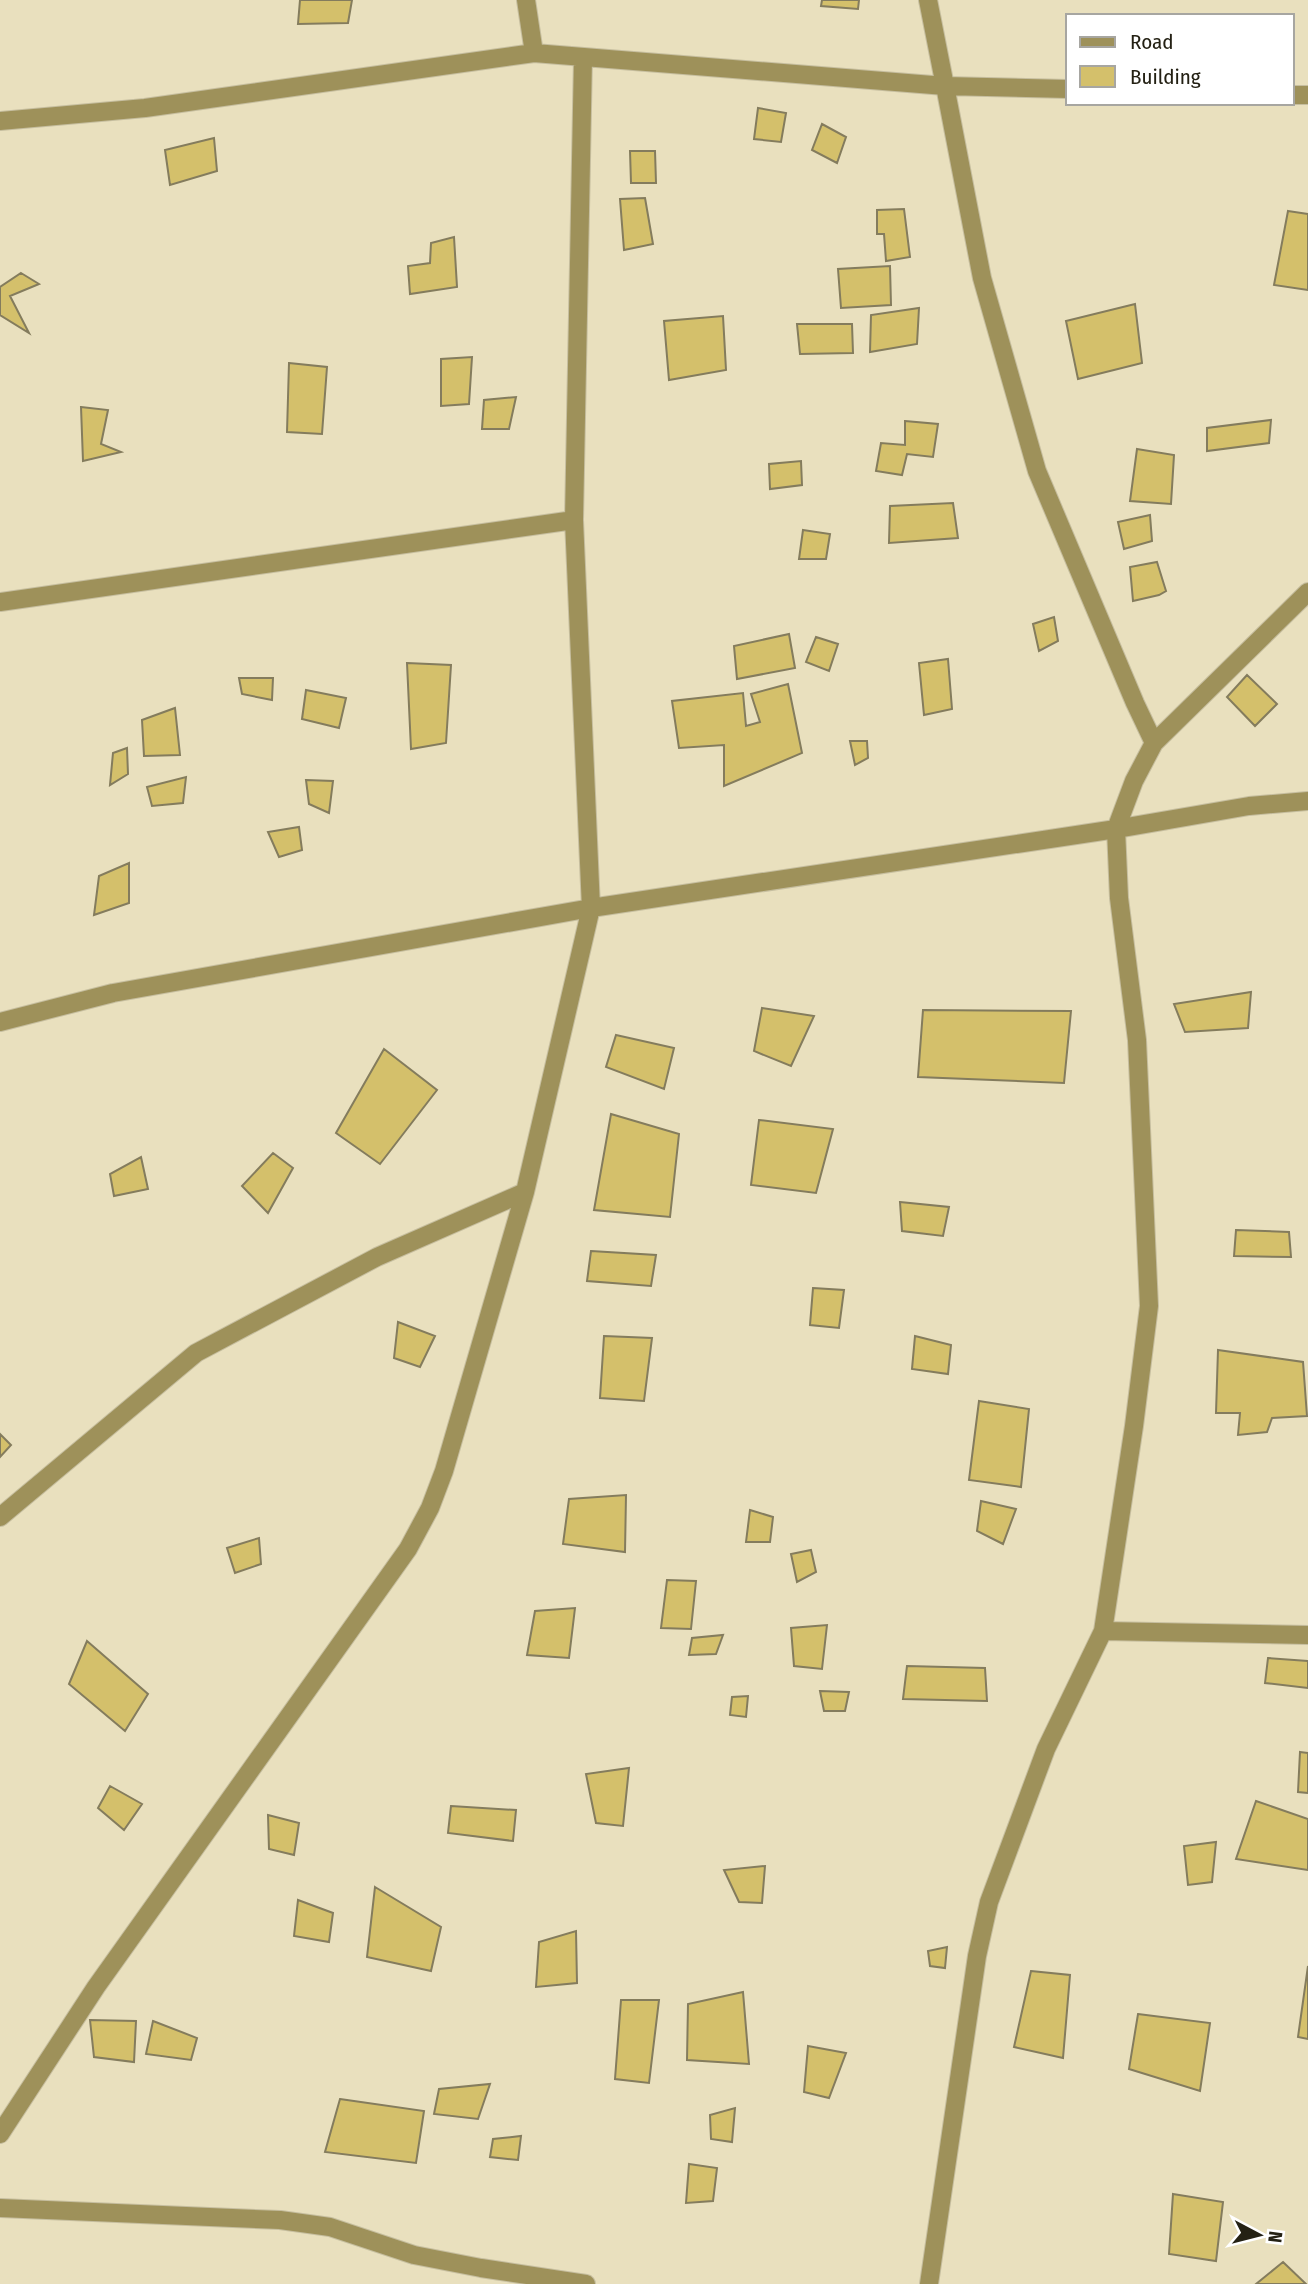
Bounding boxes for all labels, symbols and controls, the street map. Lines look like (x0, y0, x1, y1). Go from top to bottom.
legend (1066, 14, 1294, 105)
text: Road (1130, 29, 1174, 55)
text: Building (1130, 64, 1201, 90)
north arrow (1224, 2200, 1294, 2270)
text: N (1263, 2230, 1287, 2244)

